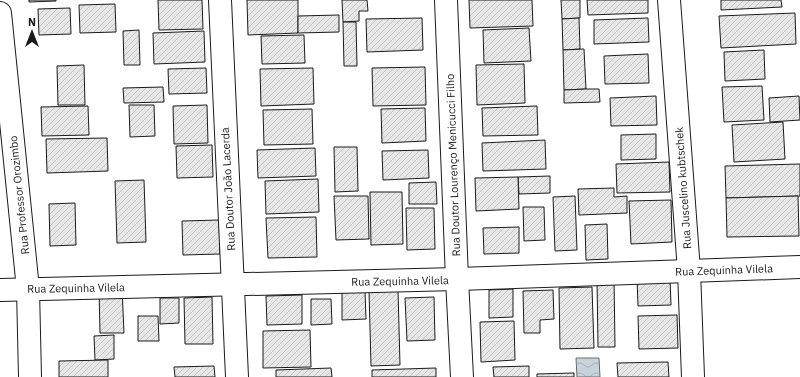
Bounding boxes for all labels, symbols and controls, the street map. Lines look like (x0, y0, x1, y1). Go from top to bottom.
north arrow (12, 12, 52, 52)
text: N (28, 15, 36, 29)
street label: Rua Doutor Lourenço Menicucci Filho (443, 73, 463, 257)
street label: Rua Juscelino kubtschek (672, 126, 694, 249)
street label: Rua Doutor João Lacerda (218, 127, 238, 251)
street label: Rua Professor Orozimbo (6, 135, 32, 255)
street label: Rua Zequinha Vilela (675, 261, 773, 279)
street label: Rua Zequinha Vilela (351, 273, 449, 289)
street label: Rua Zequinha Vilela (27, 280, 125, 296)

